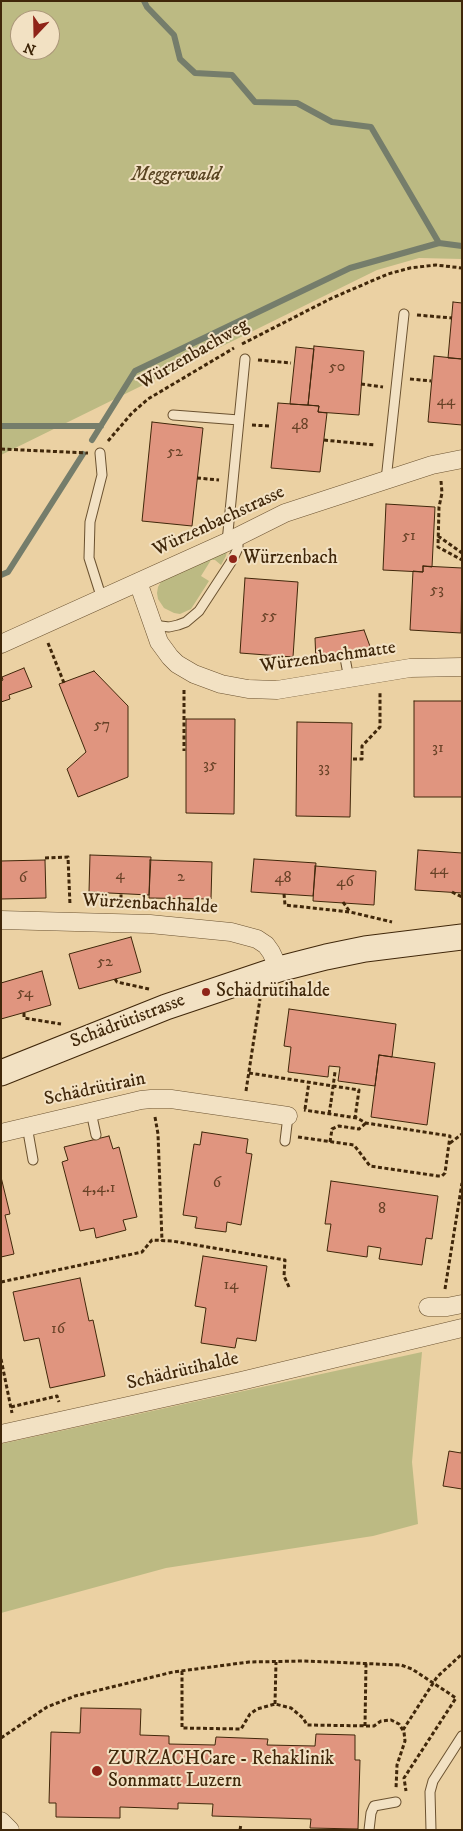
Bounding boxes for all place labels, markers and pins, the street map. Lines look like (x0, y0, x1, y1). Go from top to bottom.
place label: Würzenbach (243, 548, 338, 570)
marker: Würzenbach (227, 553, 239, 565)
place label: Schädrütihalde (216, 981, 330, 1003)
marker: Schädrütihalde (200, 986, 212, 998)
place label: ZURZACHCare - Rehaklinik Sonnmatt Luzern (108, 1749, 334, 1793)
marker: ZURZACHCare - Rehaklinik Sonnmatt Luzern (90, 1764, 104, 1778)

